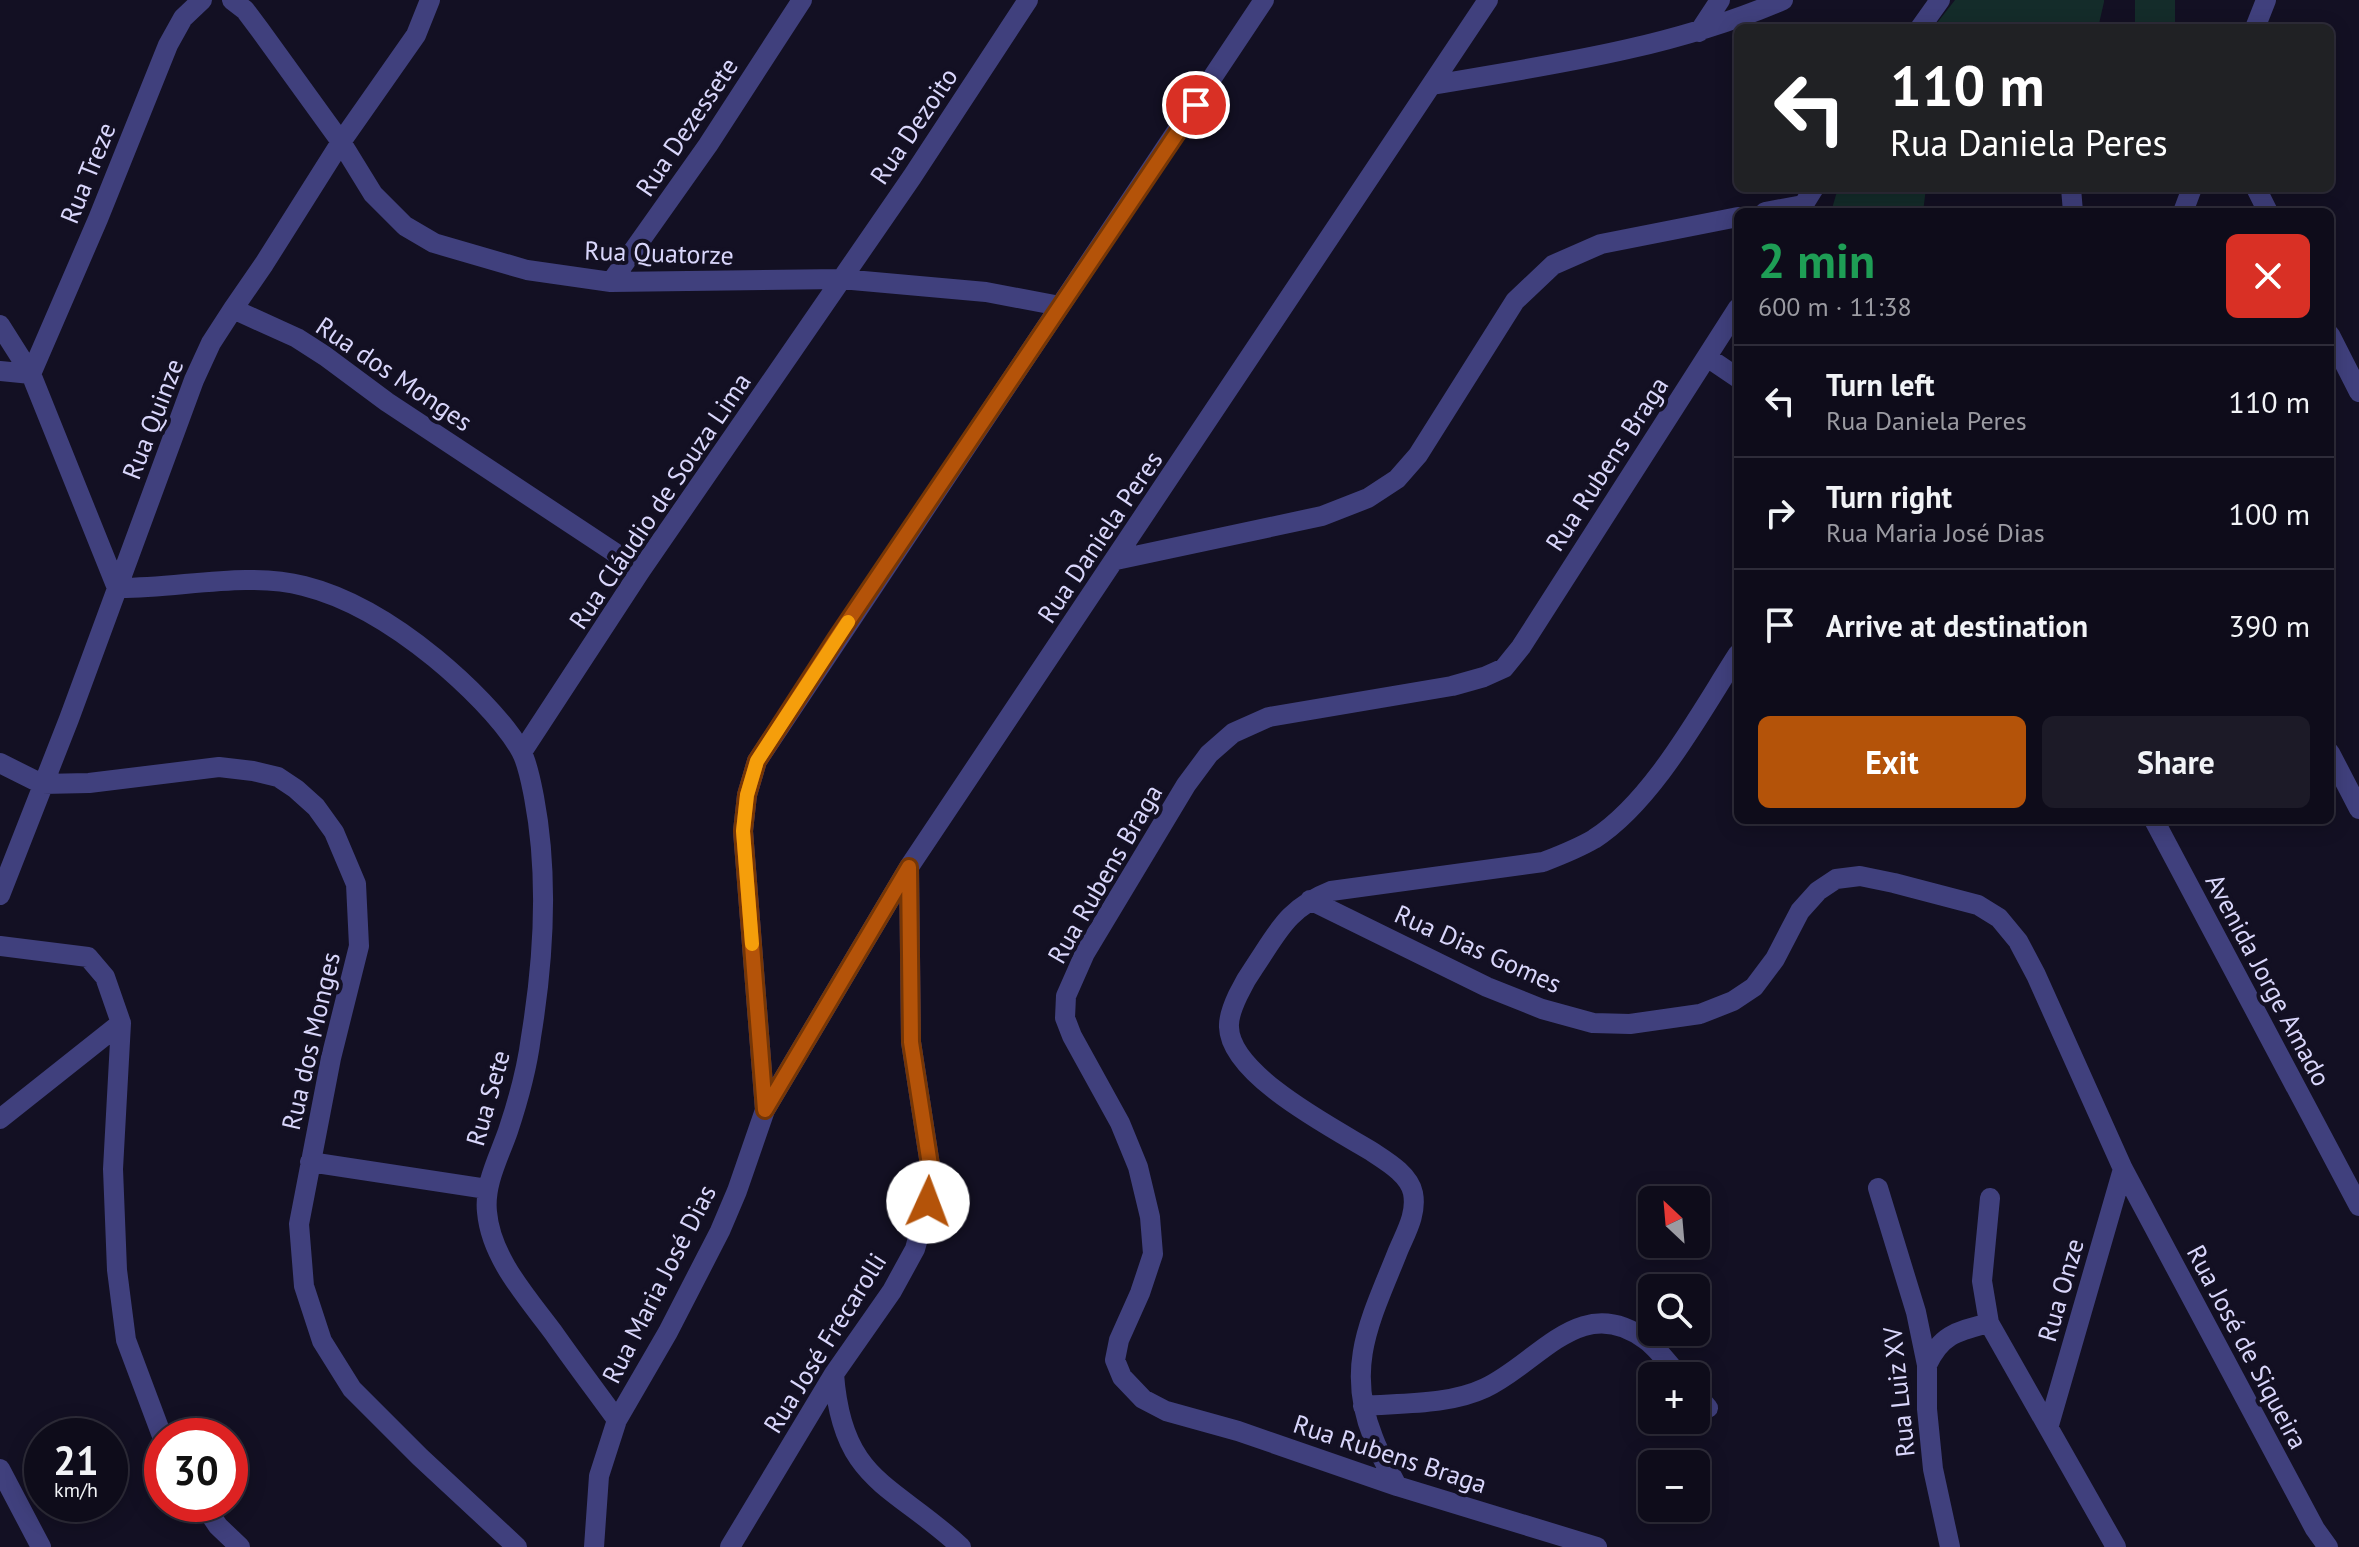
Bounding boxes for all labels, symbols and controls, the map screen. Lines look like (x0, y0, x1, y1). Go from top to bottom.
text: 110 m (1890, 49, 2045, 121)
street label: Rua Dezessete (628, 51, 745, 202)
icon: left (1758, 56, 1862, 160)
street label: Rua Dezoito (863, 61, 965, 190)
pin (1162, 71, 1230, 139)
icon: arrive (1174, 83, 1218, 127)
street label: Rua Treze (52, 117, 123, 228)
text: Rua Daniela Peres (1890, 119, 2168, 166)
text: 2 min (1758, 229, 1875, 291)
street label: Rua Quatorze (584, 233, 734, 272)
button: close (2226, 234, 2310, 318)
text: 600 m · 11:38 (1758, 290, 1912, 323)
street label: Rua dos Monges (310, 309, 479, 438)
street label: Rua Quinze (114, 354, 191, 484)
text: Turn left (1826, 365, 1934, 404)
street label: Rua Cláudio de Souza Lima (561, 366, 758, 635)
street label: Rua Rubens Braga (1538, 370, 1675, 557)
icon: left (1758, 379, 1802, 423)
text: 110 m (2229, 382, 2310, 421)
text: Rua Daniela Peres (1826, 404, 2027, 437)
street label: Rua Daniela Peres (1030, 444, 1169, 629)
text: Turn right (1826, 477, 1952, 516)
icon: right (1758, 491, 1802, 535)
text: 100 m (2229, 494, 2310, 533)
text: Rua Maria José Dias (1826, 516, 2045, 549)
icon: arrive (1758, 603, 1802, 647)
text: Arrive at destination (1826, 606, 2088, 645)
text: 390 m (2229, 606, 2310, 645)
button: Exit (1758, 716, 2026, 808)
button: Share (2042, 716, 2310, 808)
street label: Rua Rubens Braga (1040, 778, 1169, 969)
street label: Avenida Jorge Amado (2199, 868, 2338, 1091)
street label: Rua Dias Gomes (1390, 897, 1567, 1000)
street label: Rua dos Monges (274, 949, 347, 1133)
street label: Rua Sete (458, 1046, 517, 1149)
position arrow (886, 1160, 970, 1244)
street label: Rua Maria José Dias (594, 1179, 723, 1389)
north arrow (1638, 1186, 1710, 1258)
map controls (1638, 1186, 1710, 1522)
street label: Rua Onze (2030, 1235, 2091, 1345)
street label: Rua José de Siqueira (2180, 1239, 2315, 1454)
street label: Rua José Frecarolli (756, 1246, 893, 1439)
button: search (1638, 1274, 1710, 1346)
street label: Rua Luiz XV (1875, 1325, 1922, 1459)
button: + (1638, 1362, 1710, 1434)
street label: Rua Rubens Braga (1289, 1407, 1491, 1500)
speed limit sign: 30 (144, 1418, 248, 1522)
text: 21 (53, 1434, 99, 1486)
button: − (1638, 1450, 1710, 1522)
text: km/h (54, 1477, 98, 1503)

